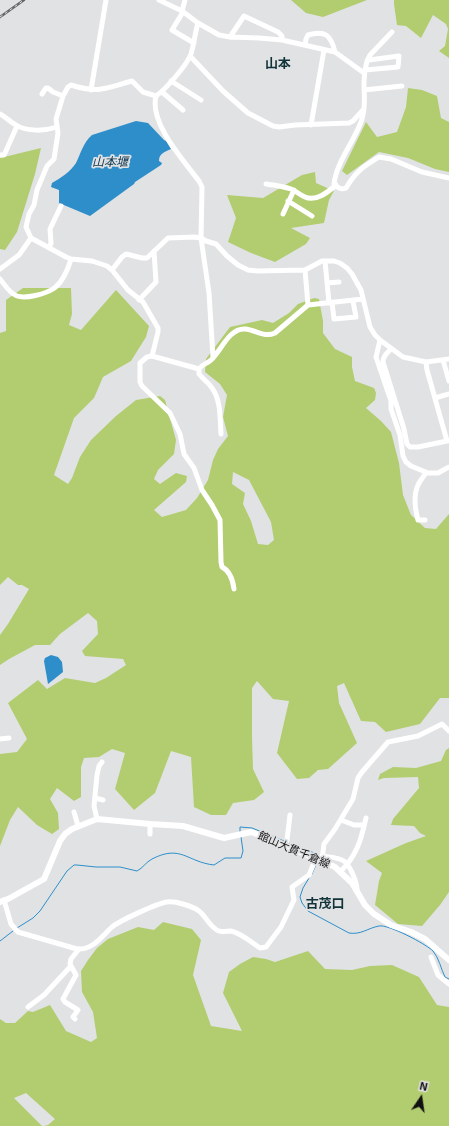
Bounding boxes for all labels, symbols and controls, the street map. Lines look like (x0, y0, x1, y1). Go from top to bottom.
district label: 山本 (265, 56, 291, 72)
water label: 山本堰 (92, 155, 128, 169)
street label: 館山大貫千倉線 (256, 829, 332, 871)
district label: 古茂口 (306, 896, 344, 912)
north arrow (401, 1078, 441, 1118)
text: N (418, 1079, 429, 1093)

